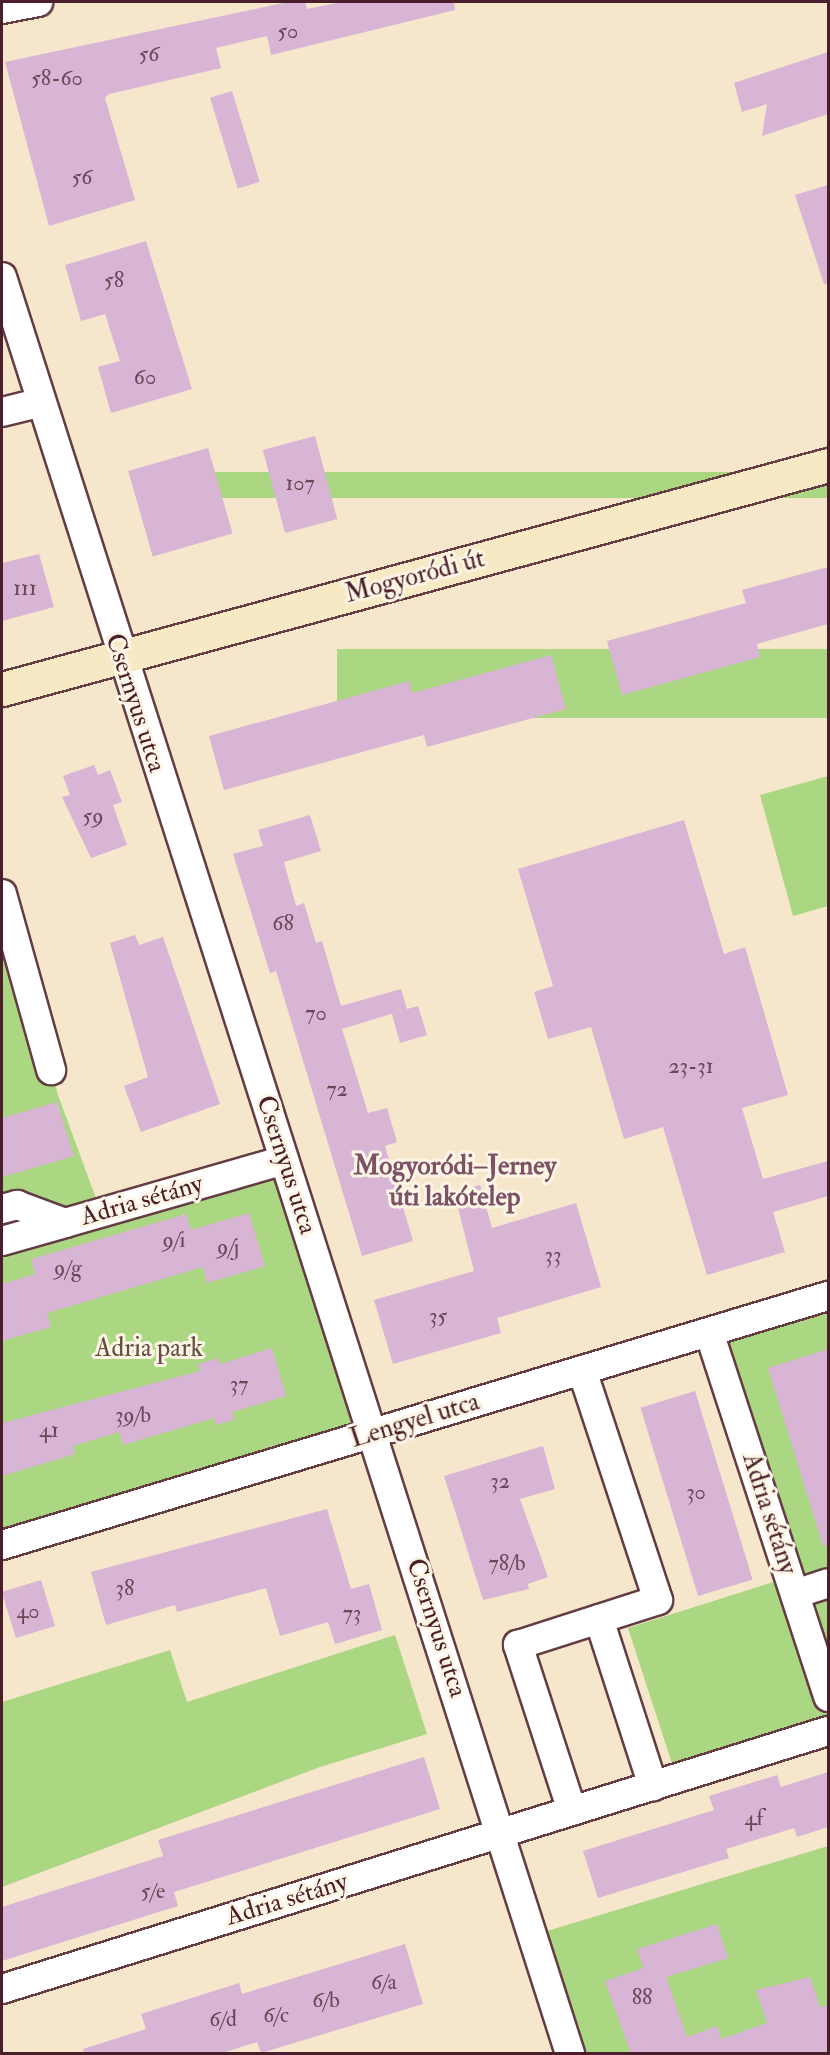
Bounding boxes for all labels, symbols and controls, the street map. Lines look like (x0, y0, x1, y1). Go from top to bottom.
house number: 50 (278, 19, 298, 45)
house number: 56 (139, 42, 159, 68)
house number: 58-60 (31, 66, 83, 92)
house number: 56 (72, 165, 92, 191)
house number: 58 (104, 268, 124, 294)
house number: 60 (134, 365, 156, 391)
house number: 107 (285, 471, 315, 497)
street label: Mogyoródi út (342, 543, 488, 611)
house number: 111 (13, 576, 37, 602)
street label: Csernyus utca (98, 630, 172, 776)
house number: 59 (83, 804, 103, 830)
house number: 68 (272, 911, 294, 937)
house number: 70 (305, 1001, 327, 1027)
house number: 23-31 (668, 1054, 714, 1080)
house number: 72 (326, 1077, 348, 1103)
street label: Csernyus utca (249, 1092, 323, 1238)
district label: Mogyoródi–Jerney úti lakótelep (354, 1149, 556, 1212)
street label: Adria sétány (77, 1169, 207, 1233)
house number: 9/i (163, 1228, 185, 1254)
house number: 9/j (217, 1235, 239, 1261)
house number: 33 (545, 1243, 561, 1269)
house number: 9/g (54, 1256, 82, 1282)
house number: 35 (429, 1304, 447, 1330)
park label: Adria park (95, 1333, 203, 1365)
house number: 37 (230, 1372, 248, 1398)
street label: Lengyel utca (347, 1387, 483, 1455)
house number: 39/b (115, 1403, 151, 1429)
house number: 41 (39, 1418, 59, 1444)
street label: Adria sétány (735, 1449, 803, 1579)
house number: 32 (490, 1469, 510, 1495)
house number: 30 (686, 1480, 706, 1506)
house number: 78/b (489, 1551, 525, 1577)
street label: Csernyus utca (399, 1555, 473, 1701)
house number: 38 (116, 1576, 134, 1602)
house number: 40 (16, 1599, 40, 1625)
house number: 73 (343, 1601, 361, 1627)
house number: 4f (745, 1806, 763, 1832)
street label: Adria sétány (222, 1867, 352, 1933)
house number: 5/e (141, 1879, 165, 1905)
house number: 6/a (371, 1970, 397, 1996)
house number: 88 (632, 1985, 652, 2011)
house number: 6/b (312, 1988, 340, 2014)
house number: 6/c (263, 2003, 289, 2029)
house number: 6/d (209, 2007, 237, 2033)

